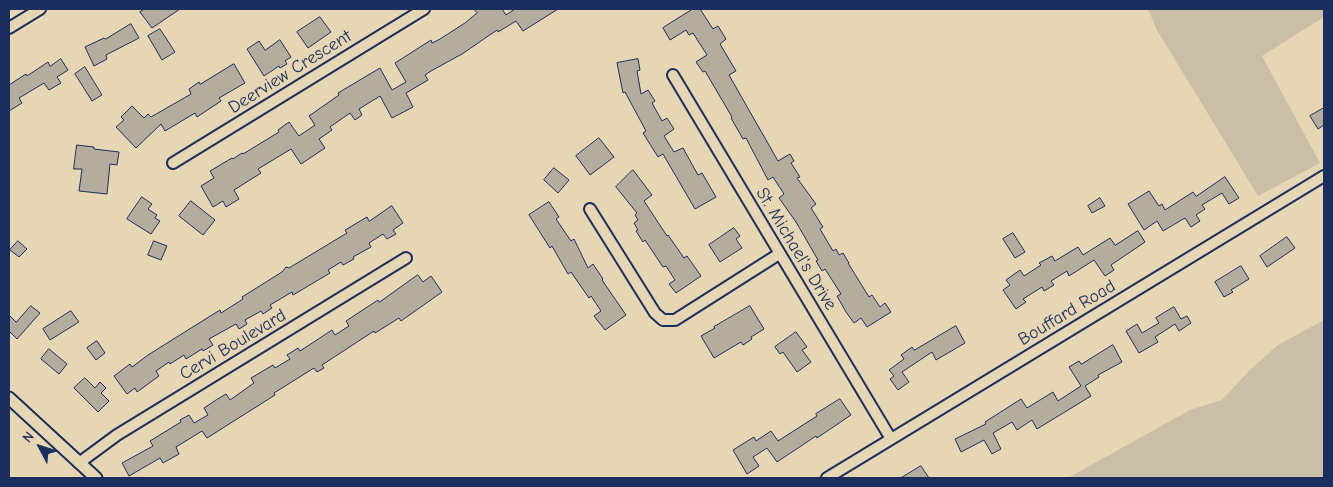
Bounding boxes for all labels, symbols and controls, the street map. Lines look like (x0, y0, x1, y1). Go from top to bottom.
street label: Deerview Crescent (224, 25, 356, 119)
street label: St. Michael's Drive (751, 184, 841, 314)
street label: Bouffard Road (1014, 275, 1120, 351)
street label: Cervi Boulevard (176, 305, 290, 385)
north arrow (15, 422, 65, 472)
text: N (19, 428, 38, 446)

